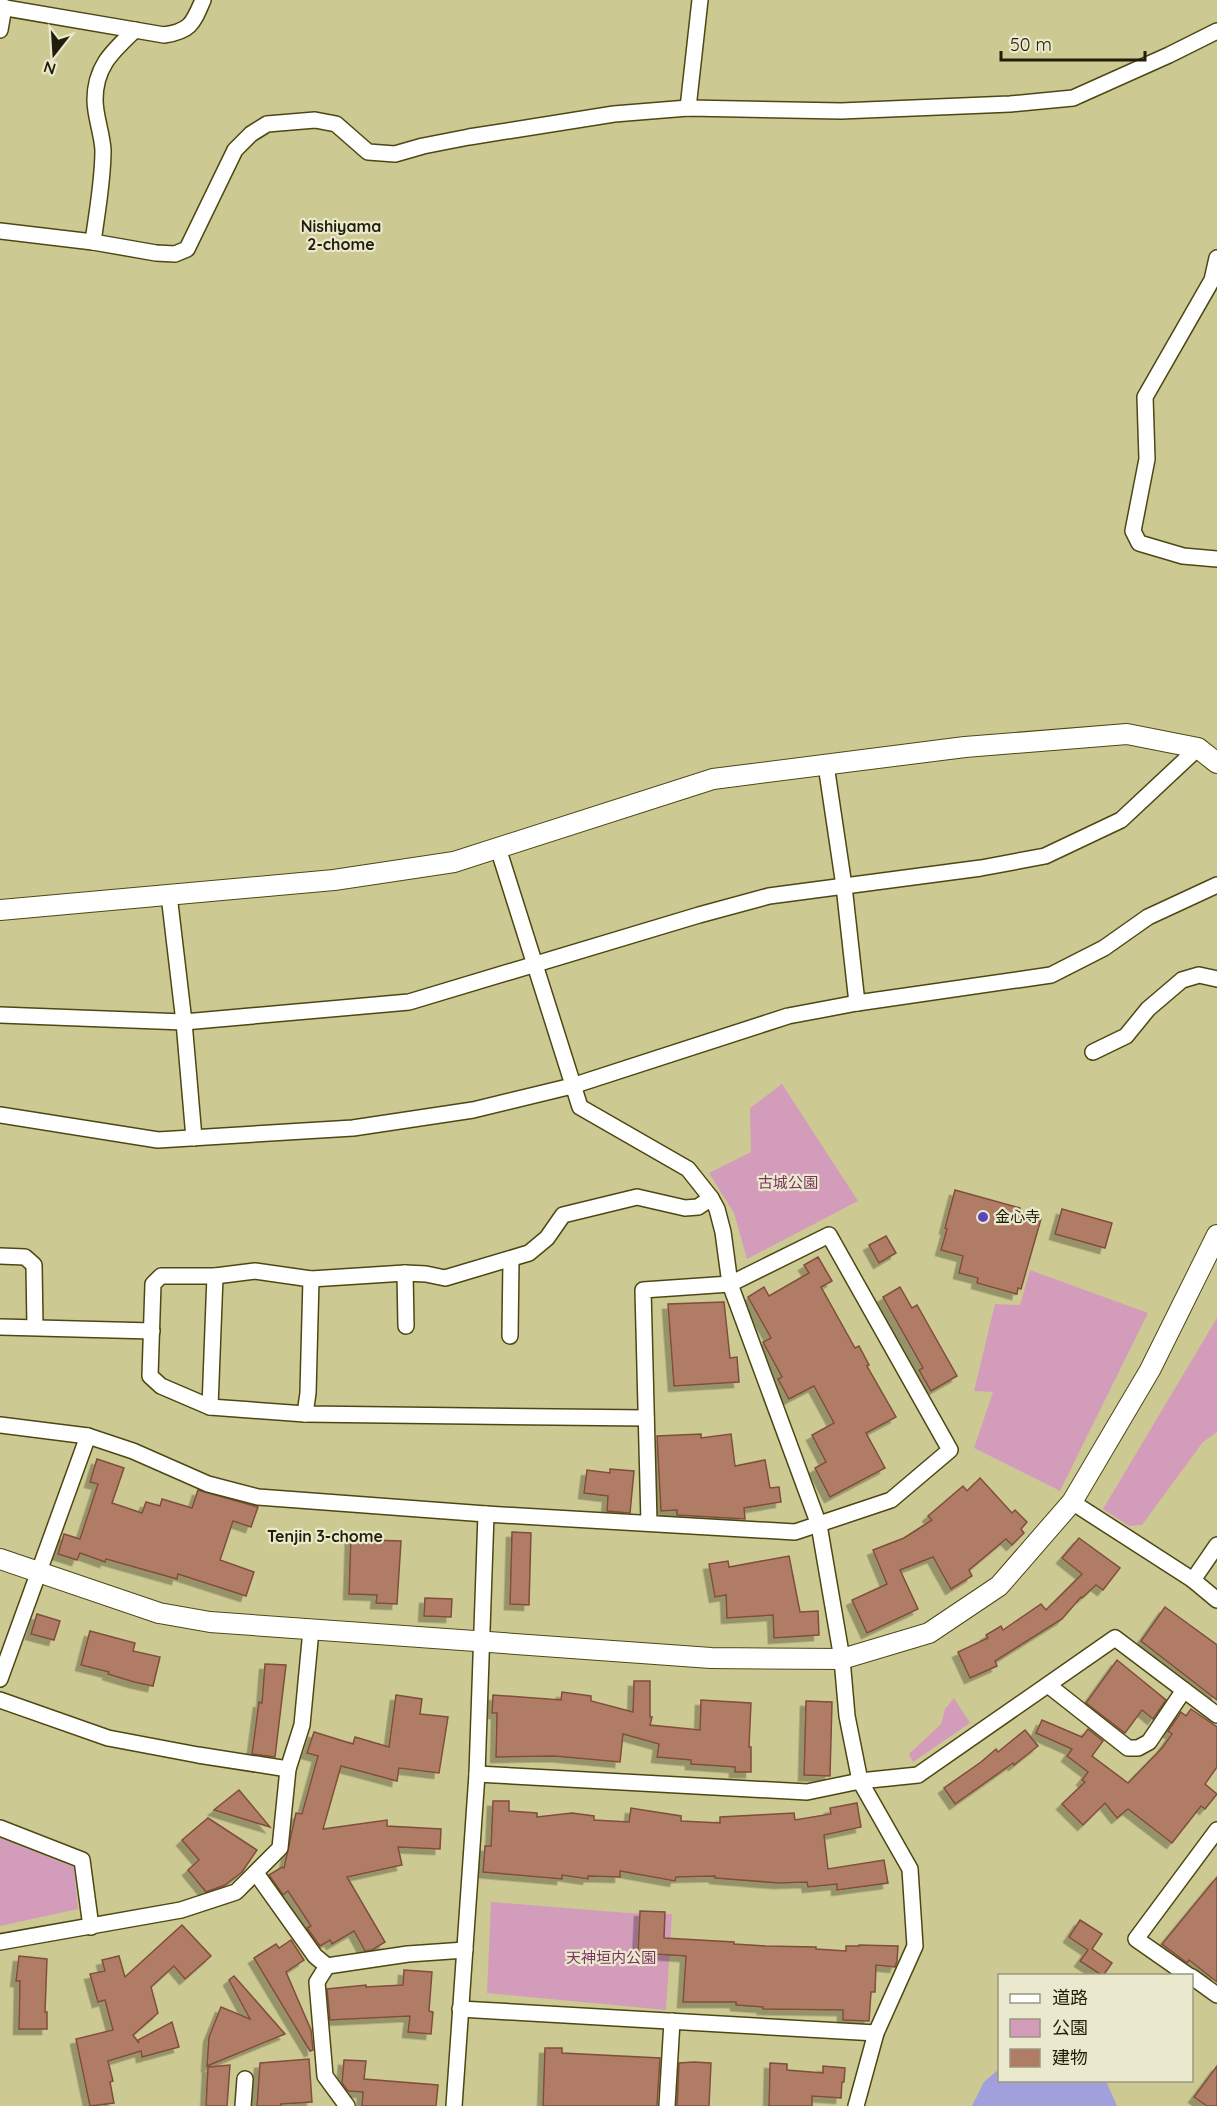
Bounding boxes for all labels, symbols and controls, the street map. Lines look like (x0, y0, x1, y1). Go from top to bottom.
north arrow (24, 24, 84, 84)
scale bar (1001, 24, 1145, 62)
text: 50 m (1010, 33, 1052, 56)
text: N (41, 57, 58, 80)
district label: Nishiyama 2-chome (301, 216, 381, 254)
park label: 古城公園 (758, 1173, 818, 1192)
place label: 金心寺 (995, 1207, 1040, 1226)
marker: 金心寺 (976, 1210, 990, 1224)
district label: Tenjin 3-chome (267, 1526, 383, 1546)
park label: 天神垣内公園 (566, 1948, 656, 1967)
legend (998, 1974, 1193, 2082)
text: 道路 (1052, 1986, 1088, 2009)
text: 公園 (1052, 2016, 1088, 2039)
text: 建物 (1052, 2046, 1088, 2069)

